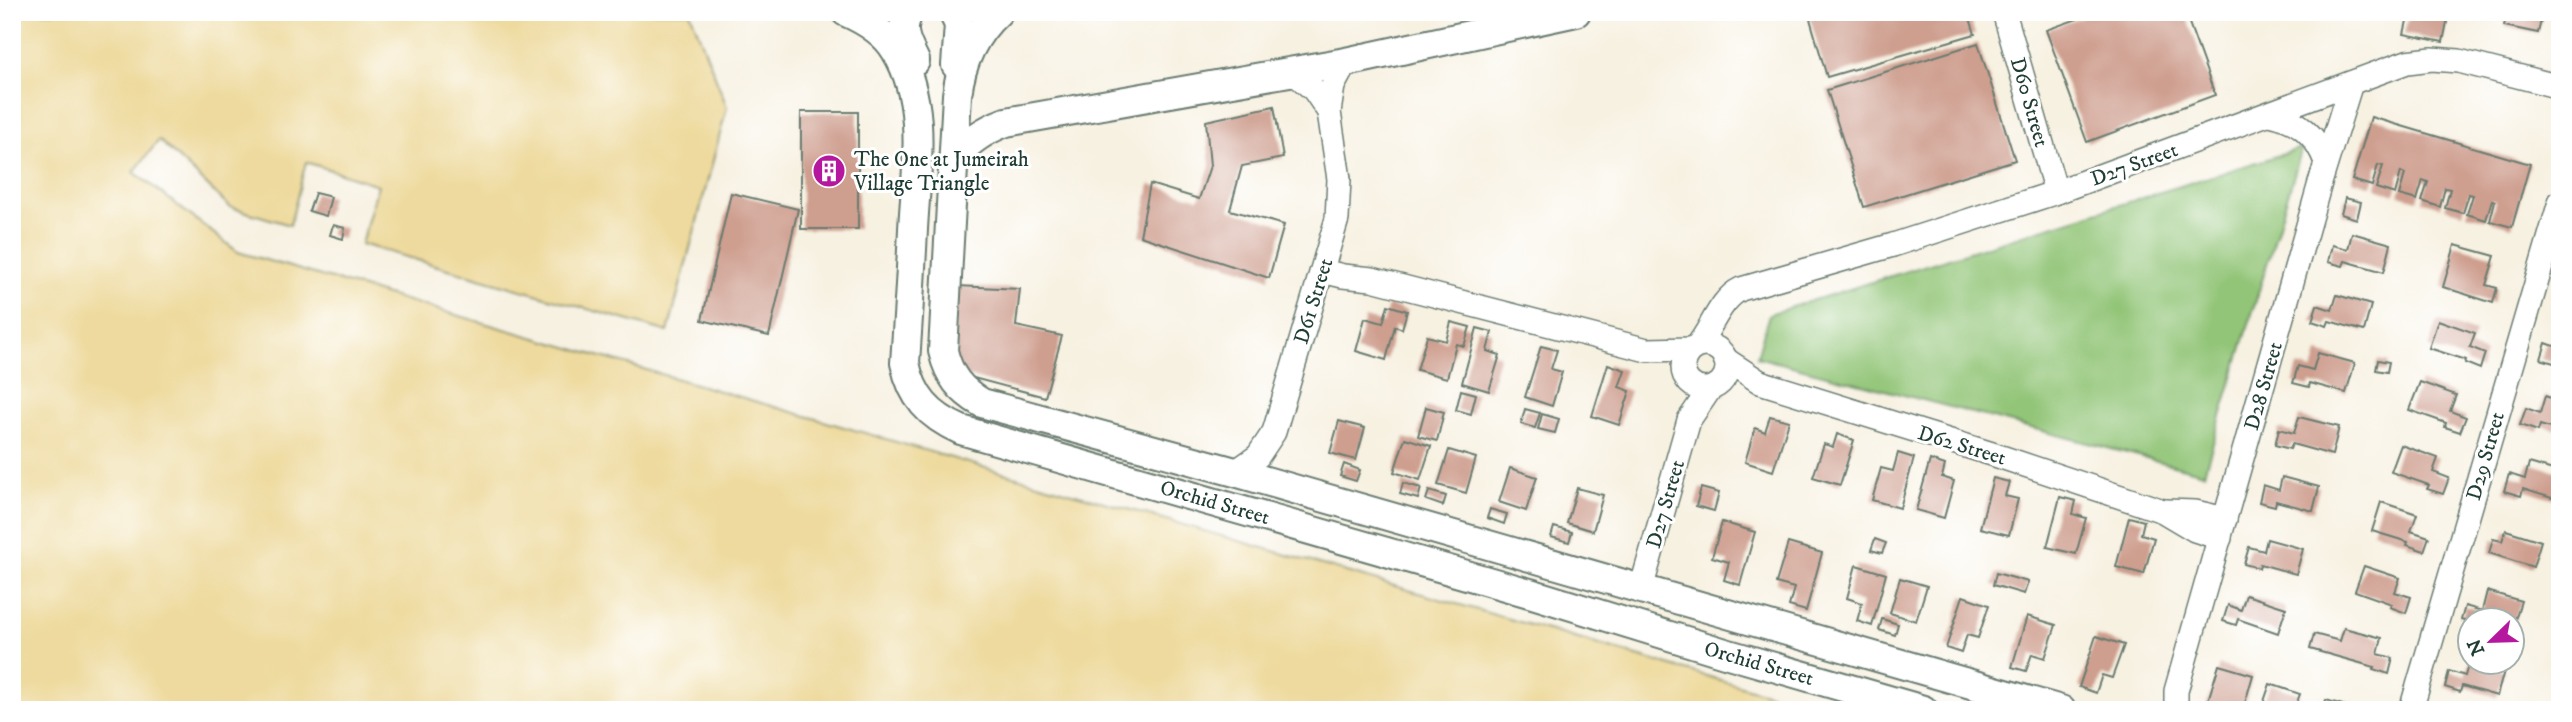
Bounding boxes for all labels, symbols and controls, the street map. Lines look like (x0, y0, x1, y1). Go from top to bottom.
street label: D60 Street (2004, 54, 2054, 150)
street label: D27 Street (2087, 137, 2182, 193)
place label: The One at Jumeirah Village Triangle (853, 147, 1029, 197)
building icon: The One at Jumeirah Village Triangle (810, 152, 848, 190)
street label: D61 Street (1289, 255, 1339, 347)
street label: D28 Street (2239, 339, 2289, 433)
street label: D29 Street (2461, 409, 2511, 503)
street label: D62 Street (1914, 420, 2009, 472)
street label: D27 Street (1641, 457, 1691, 551)
street label: Orchid Street (1157, 475, 1273, 531)
north arrow (2456, 606, 2526, 676)
text: N (2463, 635, 2490, 659)
street label: Orchid Street (1701, 636, 1817, 692)

